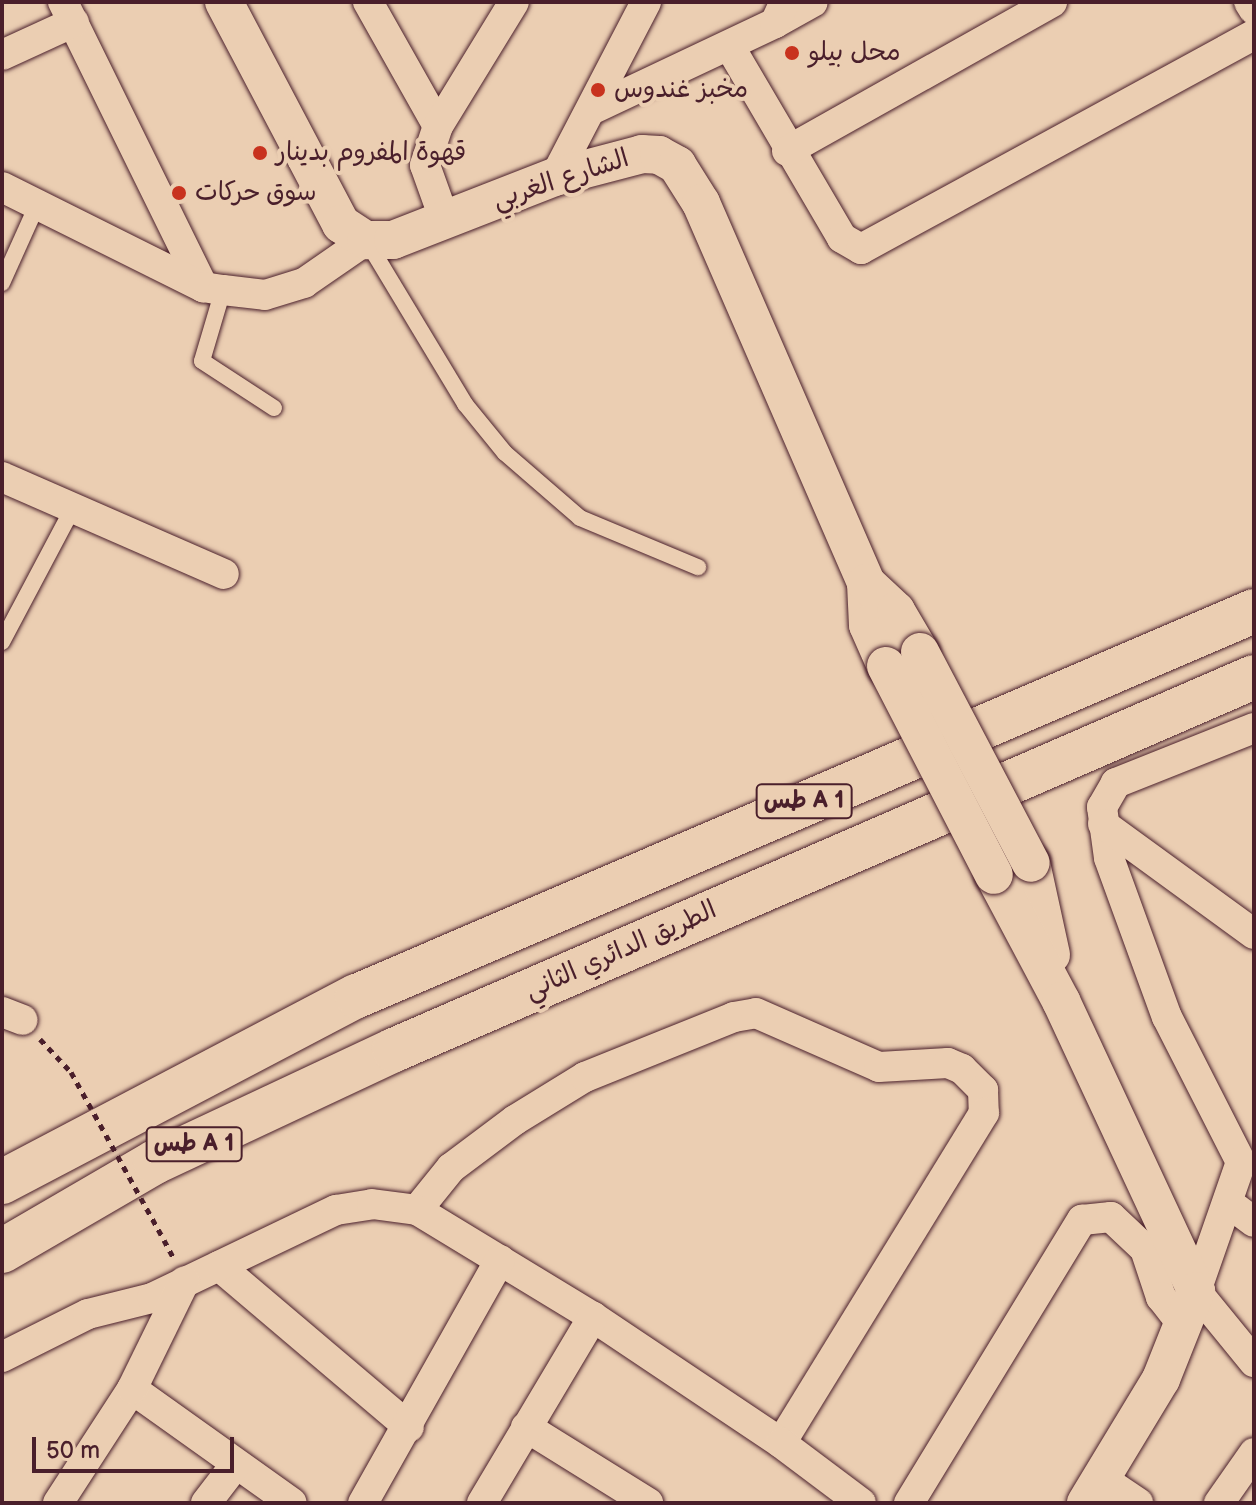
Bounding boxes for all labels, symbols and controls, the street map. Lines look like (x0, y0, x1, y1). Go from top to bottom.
place label: محل بيلو (808, 37, 901, 69)
marker: محل بيلو (783, 44, 801, 62)
place label: مخبز غندوس (614, 74, 748, 106)
marker: مخبز غندوس (589, 81, 607, 99)
place label: قهوة المفروم بدينار (276, 137, 466, 169)
street label: الشارع الغربي (489, 143, 633, 217)
marker: قهوة المفروم بدينار (251, 144, 269, 162)
place label: سوق حركات (195, 177, 317, 209)
marker: سوق حركات (170, 184, 188, 202)
road number: طس A 1 (754, 781, 854, 821)
street label: الطريق الدائري الثاني (520, 895, 722, 1007)
road number: طس A 1 (144, 1124, 244, 1164)
scale bar (36, 1421, 238, 1471)
text: 50 m (46, 1436, 100, 1465)

